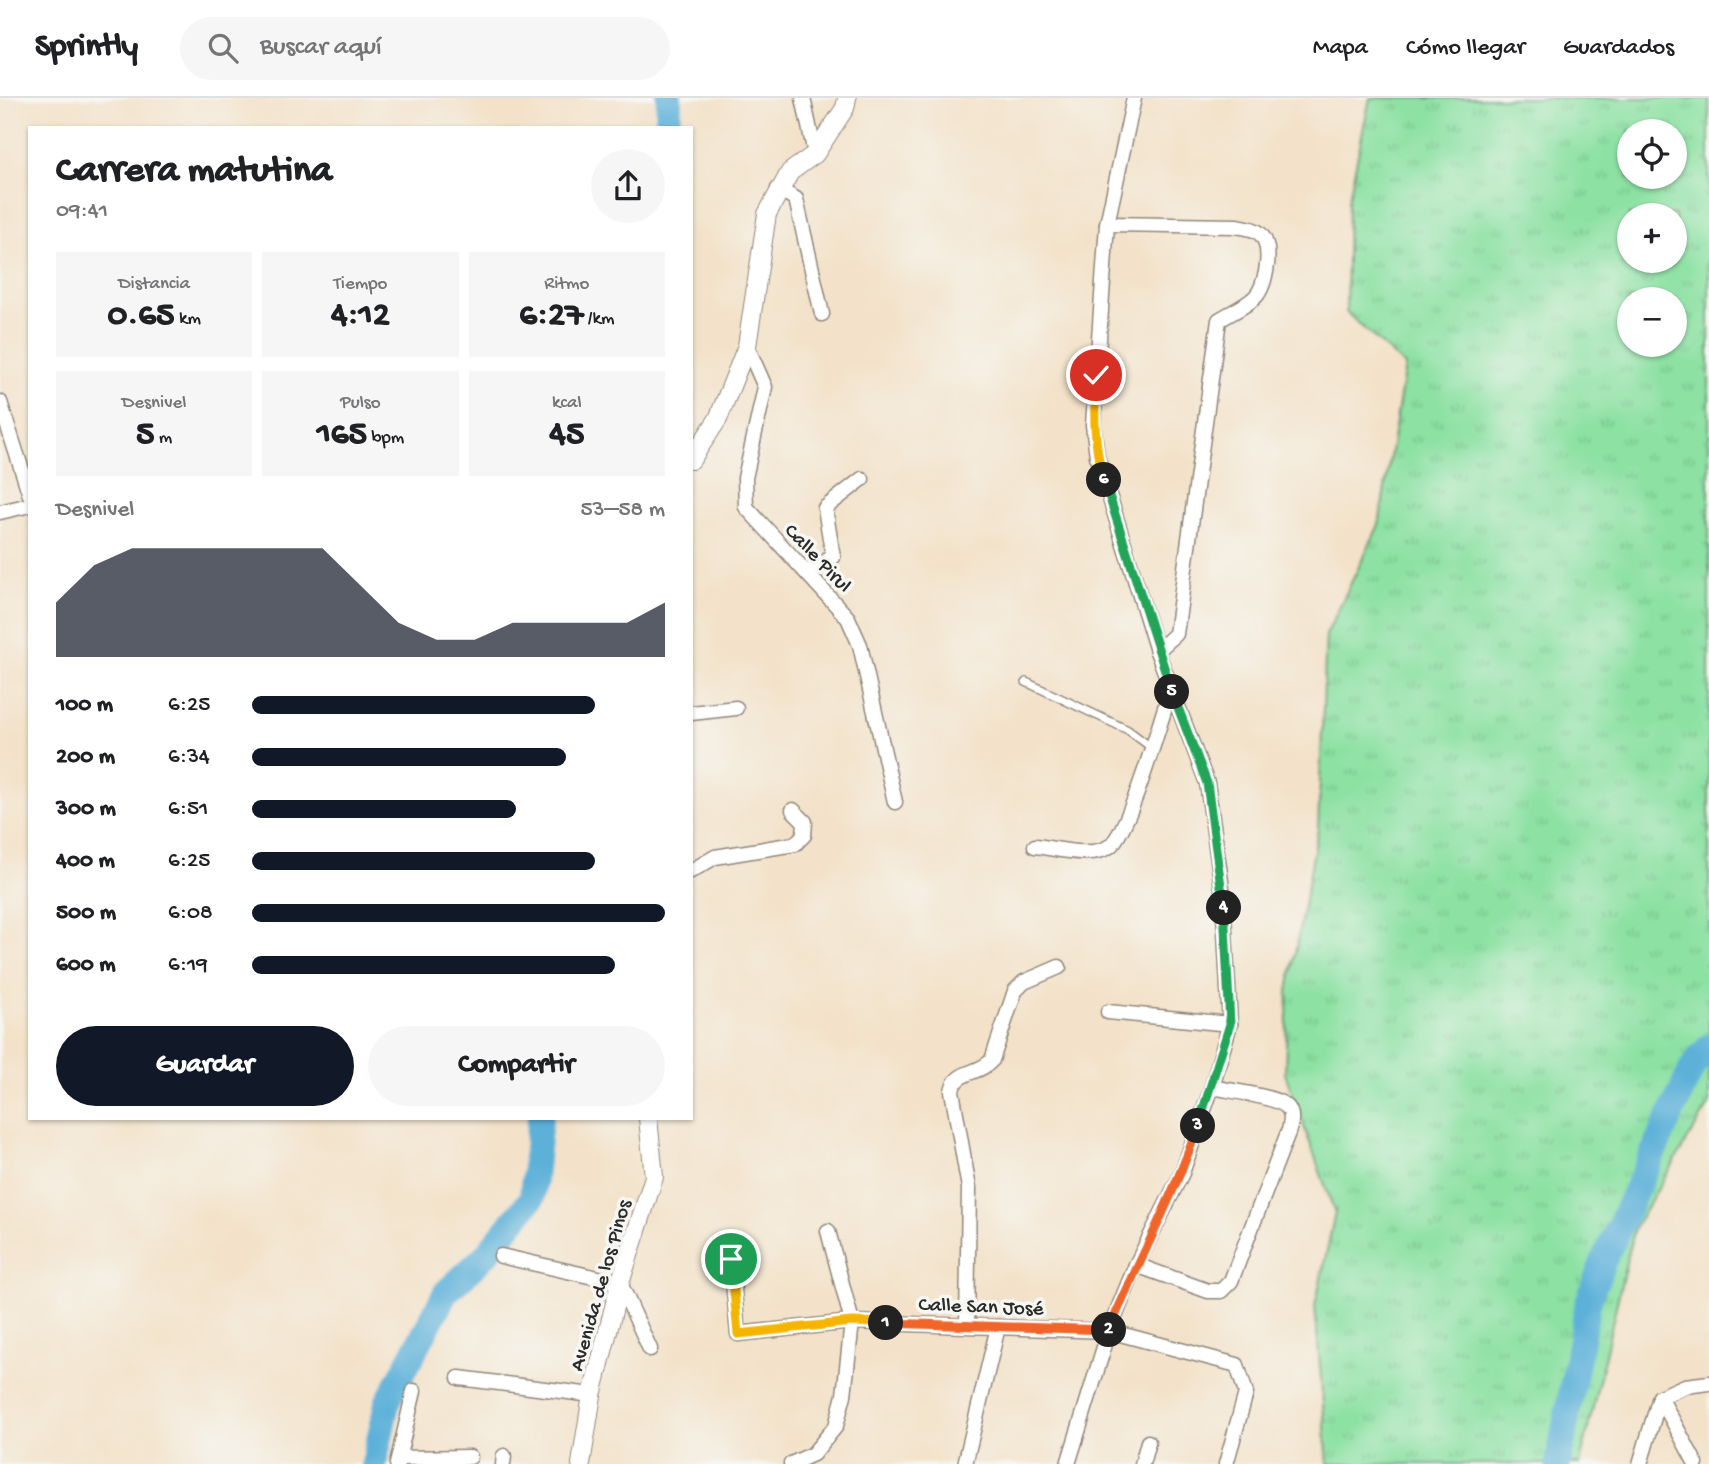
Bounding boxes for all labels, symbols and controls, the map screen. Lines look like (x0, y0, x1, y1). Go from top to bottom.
search box (180, 17, 670, 80)
text: Sprintly (35, 29, 138, 67)
icon: search (204, 29, 242, 67)
text: Buscar aquí (260, 33, 382, 64)
text: Mapa (1313, 34, 1368, 63)
text: Cómo llegar (1406, 34, 1525, 63)
text: Guardados (1563, 34, 1674, 63)
map controls (1617, 119, 1687, 357)
button: locate (1617, 119, 1687, 189)
button: share (591, 149, 665, 223)
text: Carrera matutina (56, 150, 332, 194)
text: 09:41 (56, 198, 108, 225)
button: + (1617, 203, 1687, 273)
text: Distancia (118, 273, 190, 296)
text: Tiempo (334, 273, 387, 296)
text: Ritmo (544, 273, 589, 296)
button: − (1617, 287, 1687, 357)
text: 0.65 (107, 296, 174, 337)
text: 4:12 (331, 296, 390, 337)
text: 6:27 (519, 296, 583, 337)
text: km (174, 308, 201, 331)
text: /km (583, 308, 614, 331)
pin (1066, 345, 1126, 405)
icon: check (1077, 356, 1115, 394)
text: Desnivel (122, 392, 187, 415)
text: Pulso (340, 392, 381, 415)
text: kcal (552, 392, 582, 415)
text: 5 (136, 415, 154, 456)
text: 165 (317, 415, 367, 456)
text: 45 (549, 415, 584, 456)
text: m (154, 427, 172, 450)
text: bpm (367, 427, 404, 450)
pin: 6 (1086, 462, 1122, 498)
text: 6 (1099, 468, 1108, 491)
text: Desnivel (56, 497, 134, 524)
text: 53–58 m (580, 497, 665, 524)
street label: Calle Pirul (778, 520, 855, 599)
pin: 5 (1154, 674, 1190, 710)
text: 5 (1167, 680, 1177, 703)
text: 100 m (56, 692, 113, 719)
text: 6:25 (168, 692, 210, 719)
text: 200 m (56, 744, 115, 771)
text: 6:34 (168, 744, 210, 771)
text: 300 m (56, 796, 116, 823)
text: 6:51 (168, 796, 208, 823)
text: 400 m (56, 848, 115, 875)
text: 6:25 (168, 848, 210, 875)
pin: 4 (1206, 890, 1242, 926)
text: 4 (1219, 896, 1228, 919)
text: 500 m (56, 900, 116, 927)
text: 6:08 (168, 900, 213, 927)
text: 600 m (56, 952, 116, 979)
text: 6:19 (168, 952, 208, 979)
button: Guardar (56, 1026, 354, 1106)
button: Compartir (368, 1026, 665, 1106)
pin: 3 (1180, 1108, 1216, 1144)
text: 3 (1193, 1114, 1202, 1137)
street label: Avenida de los Pinos (566, 1196, 639, 1375)
pin (701, 1229, 761, 1289)
icon: arrive (712, 1240, 750, 1278)
street label: Calle San José (918, 1294, 1045, 1323)
pin: 1 (868, 1306, 903, 1340)
text: 1 (882, 1311, 889, 1334)
pin: 2 (1092, 1312, 1126, 1348)
text: 2 (1104, 1318, 1113, 1341)

